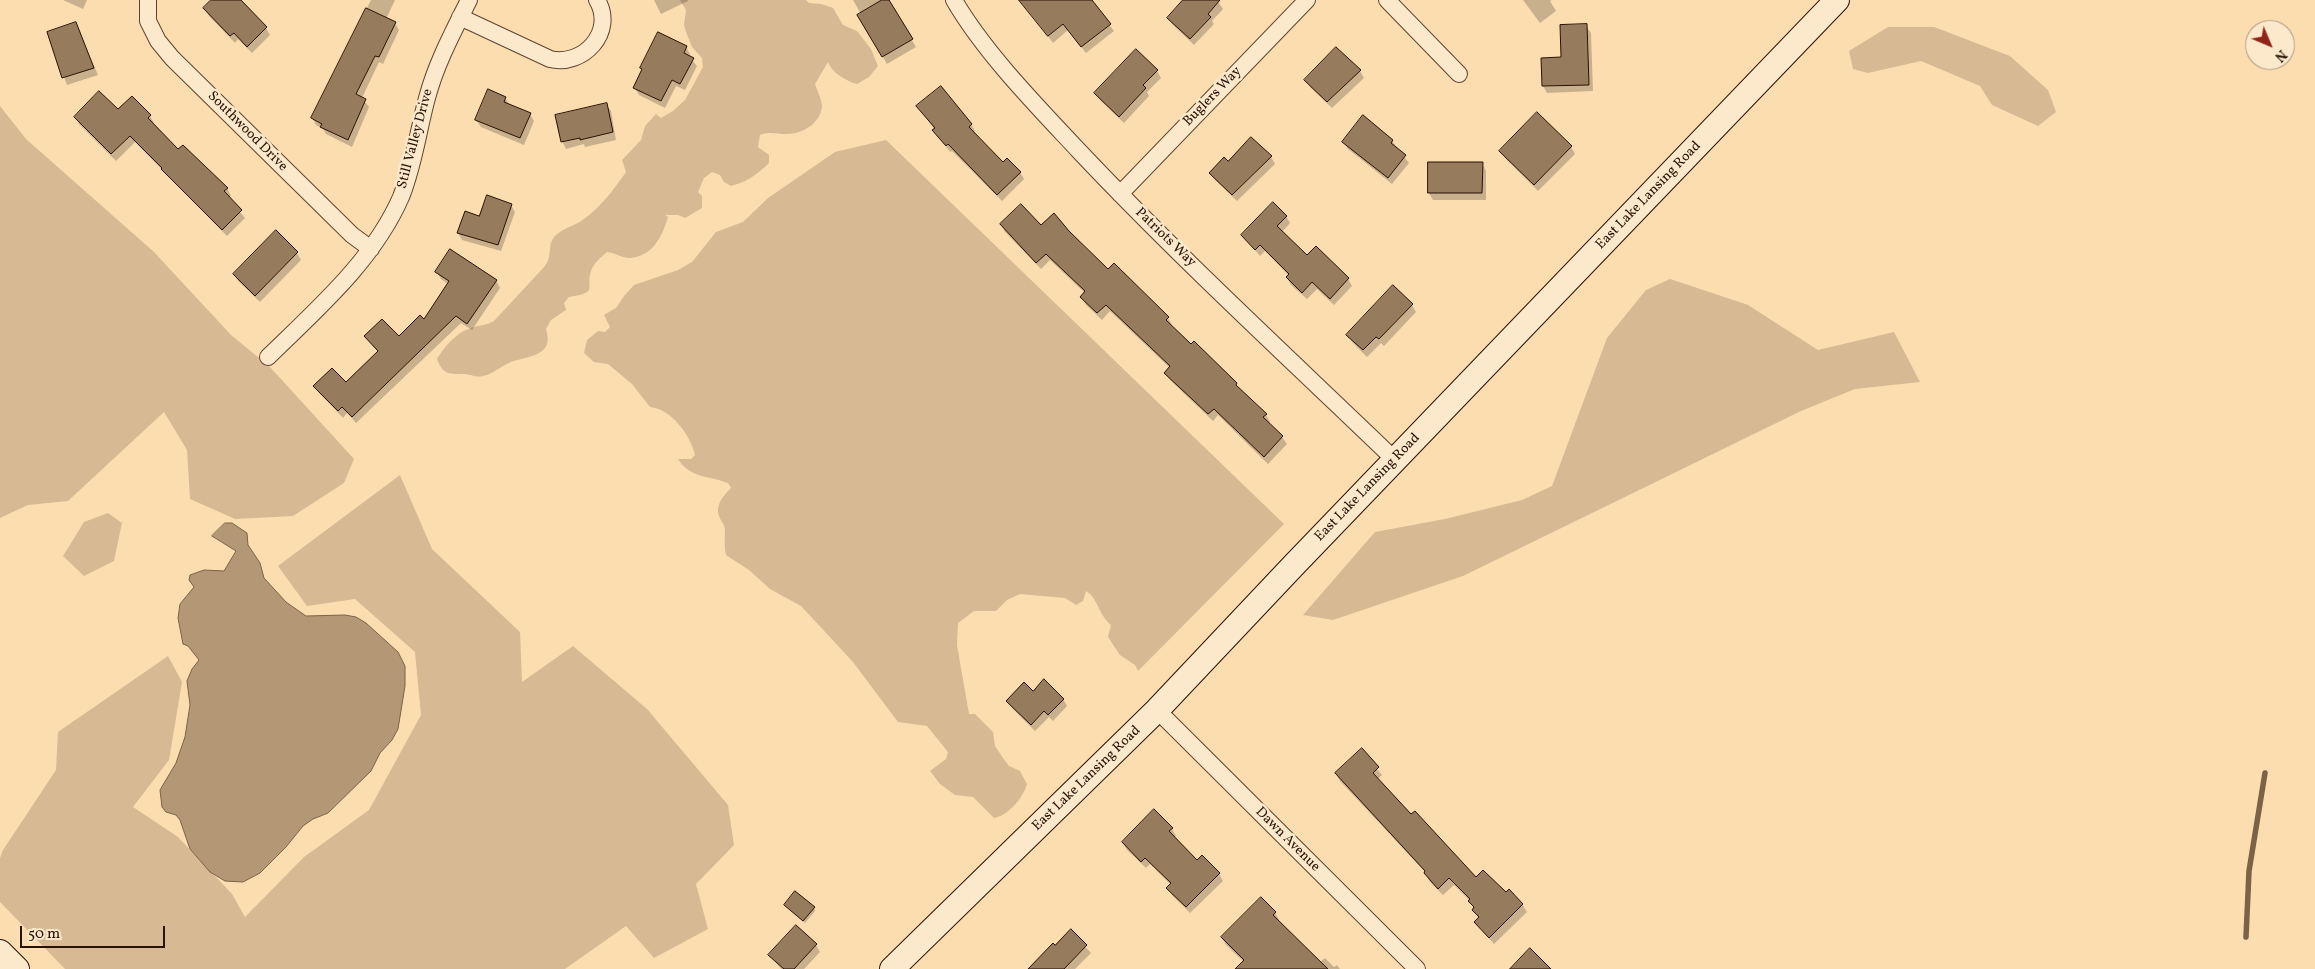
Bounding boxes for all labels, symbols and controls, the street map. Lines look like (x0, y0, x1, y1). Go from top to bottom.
north arrow (2245, 20, 2295, 70)
text: N (2270, 45, 2291, 66)
street label: Buglers Way (1180, 64, 1246, 130)
street label: Still Valley Drive (395, 87, 437, 191)
street label: Southwood Drive (203, 88, 291, 176)
street label: East Lake Lansing Road (1593, 138, 1705, 254)
street label: Patriots Way (1131, 205, 1199, 271)
street label: East Lake Lansing Road (1312, 430, 1424, 546)
street label: East Lake Lansing Road (1029, 723, 1145, 835)
street label: Dawn Avenue (1251, 804, 1323, 876)
scale bar (22, 916, 168, 948)
text: 50 m (28, 924, 60, 945)

